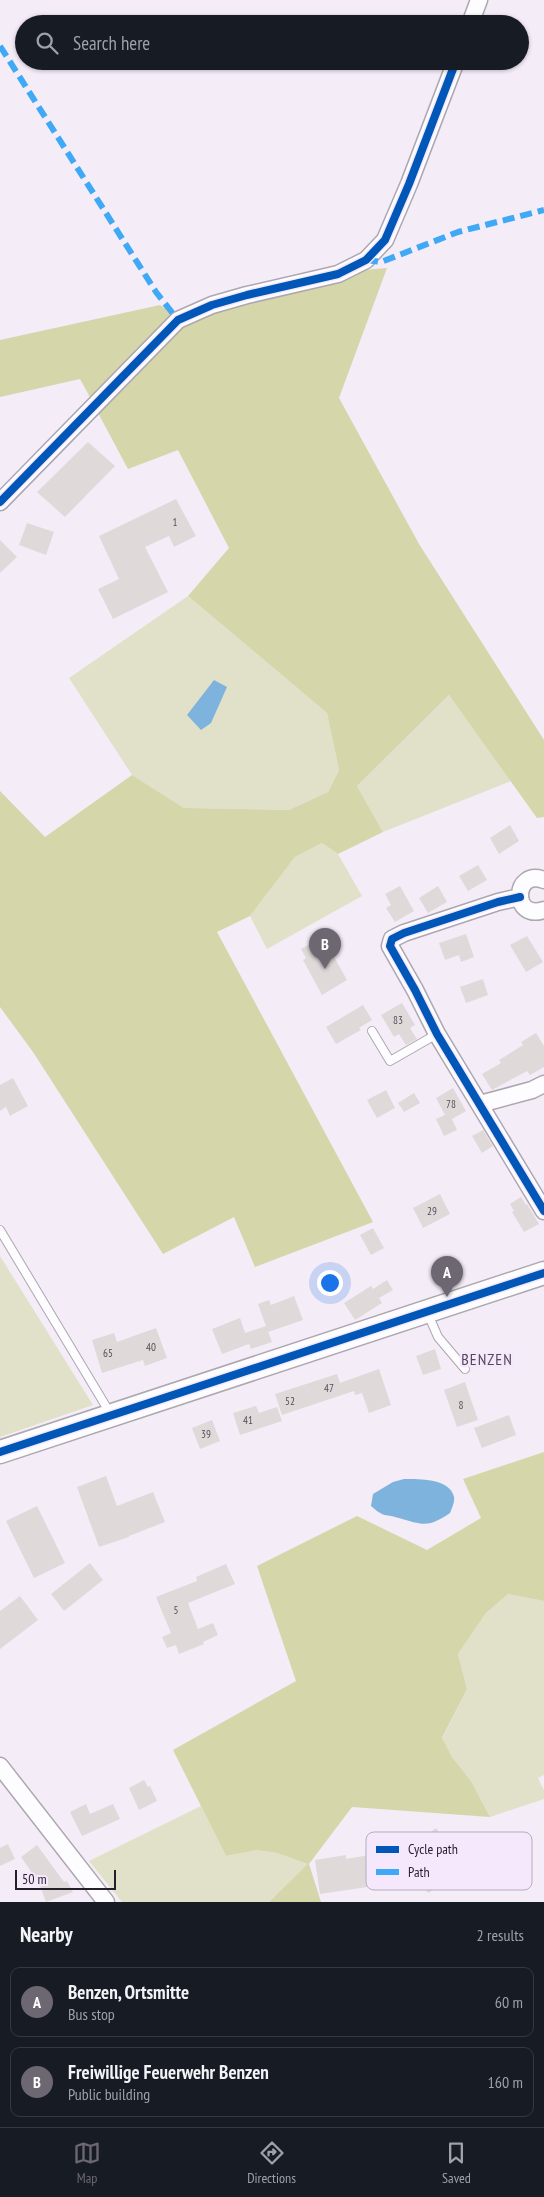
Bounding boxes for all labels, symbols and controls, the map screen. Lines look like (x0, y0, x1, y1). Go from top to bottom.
search box (15, 15, 529, 70)
icon: search (33, 29, 61, 57)
text: Search here (73, 31, 150, 55)
house number: 1 (173, 515, 178, 529)
pin: B (309, 928, 341, 969)
house number: 83 (393, 1013, 403, 1027)
house number: 78 (446, 1097, 456, 1111)
house number: 29 (427, 1204, 437, 1218)
pin: A (431, 1256, 463, 1297)
your location (317, 1270, 343, 1296)
house number: 40 (146, 1340, 156, 1354)
house number: 65 (103, 1346, 113, 1360)
district label: BENZEN (461, 1349, 513, 1369)
house number: 47 (324, 1381, 334, 1395)
house number: 52 (285, 1394, 295, 1408)
house number: 8 (459, 1398, 464, 1412)
house number: 41 (243, 1413, 253, 1427)
house number: 39 (201, 1427, 211, 1441)
house number: 5 (174, 1603, 179, 1617)
legend (366, 1832, 532, 1890)
text: Cycle path (408, 1840, 458, 1858)
text: Path (408, 1863, 430, 1881)
scale bar (15, 1867, 116, 1890)
text: 50 m (22, 1870, 47, 1888)
text: Nearby (20, 1921, 73, 1948)
text: 2 results (477, 1925, 524, 1945)
text: Benzen, Ortsmitte (68, 1980, 189, 2004)
text: A (33, 1992, 41, 2012)
text: 60 m (495, 1992, 523, 2012)
text: Bus stop (68, 2004, 115, 2024)
text: Freiwillige Feuerwehr Benzen (68, 2060, 269, 2084)
text: B (33, 2072, 41, 2092)
text: 160 m (488, 2072, 523, 2092)
text: Public building (68, 2084, 150, 2104)
tab: Map (73, 2139, 101, 2187)
tab: Directions (247, 2139, 296, 2187)
tab: Saved (442, 2139, 471, 2187)

